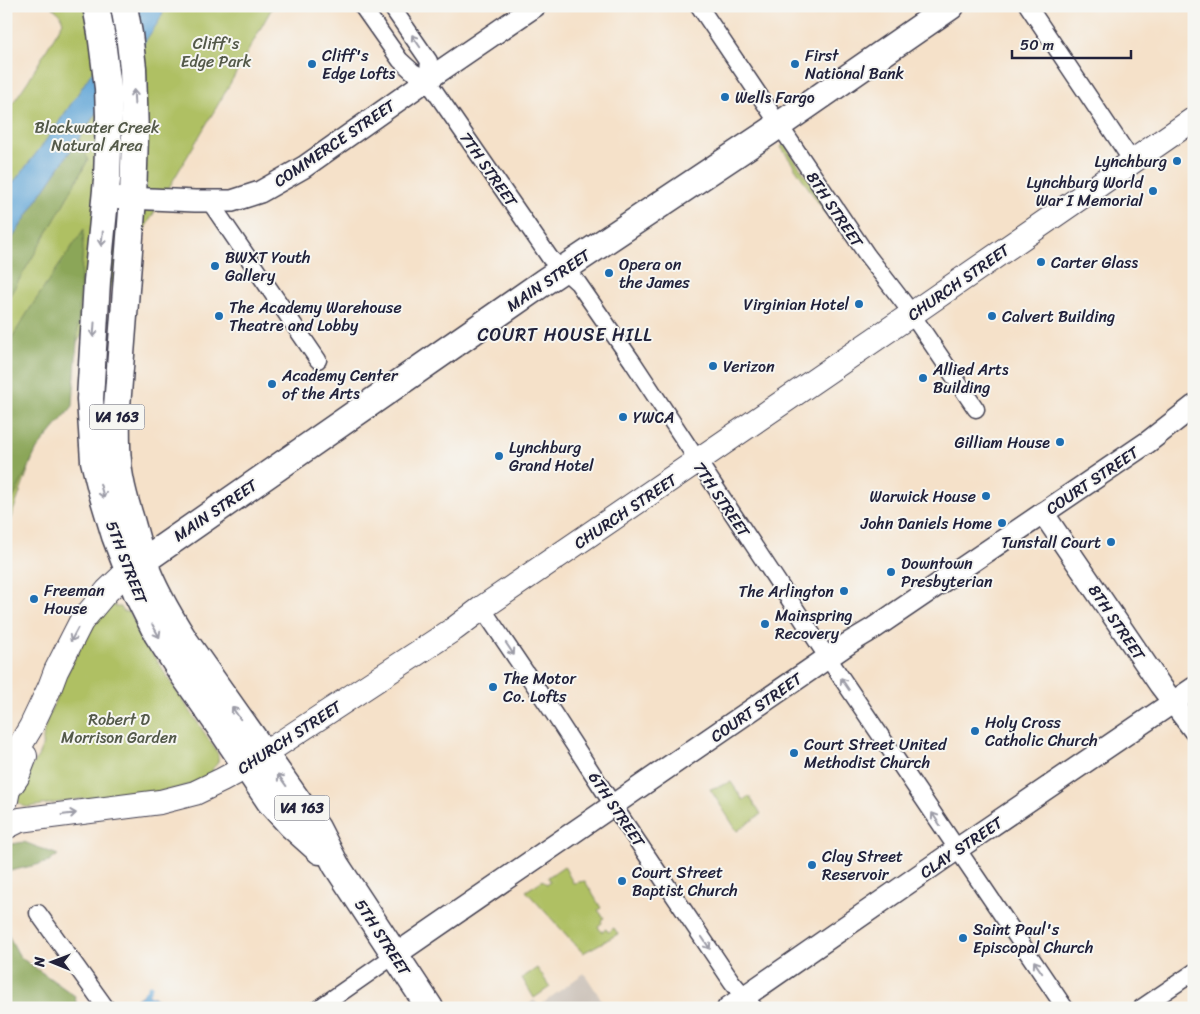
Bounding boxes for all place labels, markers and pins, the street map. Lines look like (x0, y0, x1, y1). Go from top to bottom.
place label: Cliff's Edge Lofts (322, 41, 396, 88)
place label: First National Bank (805, 41, 905, 88)
marker: Cliff's Edge Lofts (306, 58, 318, 70)
marker: First National Bank (789, 58, 801, 70)
place label: Wells Fargo (735, 83, 815, 112)
marker: Wells Fargo (719, 91, 731, 103)
place label: Lynchburg (1095, 147, 1167, 176)
marker: Lynchburg (1171, 155, 1183, 167)
place label: Lynchburg World War I Memorial (1026, 168, 1145, 215)
marker: Lynchburg World War I Memorial (1147, 185, 1159, 197)
place label: BWXT Youth Gallery (225, 243, 310, 290)
place label: Carter Glass (1051, 248, 1138, 277)
place label: Opera on the James (619, 250, 690, 297)
marker: Carter Glass (1035, 256, 1047, 268)
marker: BWXT Youth Gallery (209, 260, 221, 272)
marker: Opera on the James (603, 267, 615, 279)
place label: Virginian Hotel (743, 290, 849, 319)
place label: The Academy Warehouse Theatre and Lobby (229, 293, 402, 340)
marker: Virginian Hotel (853, 298, 865, 310)
place label: Calvert Building (1002, 302, 1115, 331)
marker: The Academy Warehouse Theatre and Lobby (213, 310, 225, 322)
marker: Calvert Building (986, 310, 998, 322)
place label: Verizon (723, 352, 775, 381)
place label: Allied Arts Building (932, 355, 1009, 402)
marker: Verizon (707, 360, 719, 372)
place label: Academy Center of the Arts (281, 361, 399, 408)
marker: Allied Arts Building (917, 372, 929, 384)
marker: Academy Center of the Arts (266, 378, 278, 390)
place label: YWCA (633, 403, 675, 432)
marker: YWCA (617, 411, 629, 423)
place label: Gilliam House (954, 428, 1050, 457)
place label: Lynchburg Grand Hotel (509, 433, 594, 480)
marker: Gilliam House (1054, 436, 1066, 448)
marker: Lynchburg Grand Hotel (493, 450, 505, 462)
place label: Warwick House (870, 482, 976, 511)
marker: Warwick House (980, 490, 992, 502)
place label: John Daniels Home (860, 509, 992, 538)
marker: John Daniels Home (996, 517, 1008, 529)
place label: Tunstall Court (1001, 528, 1101, 557)
marker: Tunstall Court (1105, 536, 1117, 548)
place label: Downtown Presbyterian (901, 549, 993, 596)
marker: Downtown Presbyterian (885, 566, 897, 578)
place label: Freeman House (44, 576, 105, 623)
place label: The Arlington (739, 577, 834, 606)
marker: The Arlington (838, 585, 850, 597)
marker: Freeman House (28, 593, 40, 605)
place label: Mainspring Recovery (775, 601, 853, 648)
marker: Mainspring Recovery (759, 618, 771, 630)
place label: The Motor Co. Lofts (503, 664, 577, 711)
marker: The Motor Co. Lofts (487, 681, 499, 693)
place label: Holy Cross Catholic Church (985, 708, 1098, 755)
marker: Holy Cross Catholic Church (969, 725, 981, 737)
place label: Court Street United Methodist Church (804, 730, 948, 777)
marker: Court Street United Methodist Church (788, 747, 800, 759)
place label: Clay Street Reservoir (822, 842, 903, 889)
place label: Court Street Baptist Church (632, 858, 738, 905)
marker: Clay Street Reservoir (806, 859, 818, 871)
marker: Court Street Baptist Church (616, 875, 628, 887)
place label: Saint Paul's Episcopal Church (973, 915, 1093, 962)
marker: Saint Paul's Episcopal Church (957, 932, 969, 944)

